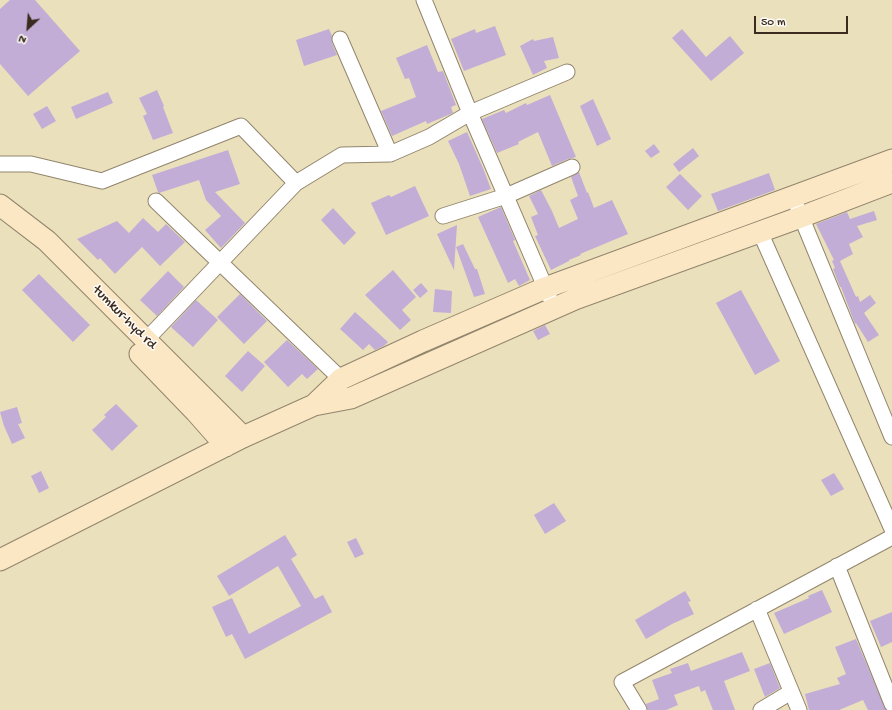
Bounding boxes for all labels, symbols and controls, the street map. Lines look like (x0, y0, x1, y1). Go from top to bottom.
north arrow (8, 8, 48, 48)
scale bar (756, 8, 850, 34)
text: 50 m (761, 16, 786, 30)
text: N (17, 32, 29, 46)
street label: tumkur-hyd rd (89, 283, 159, 353)

